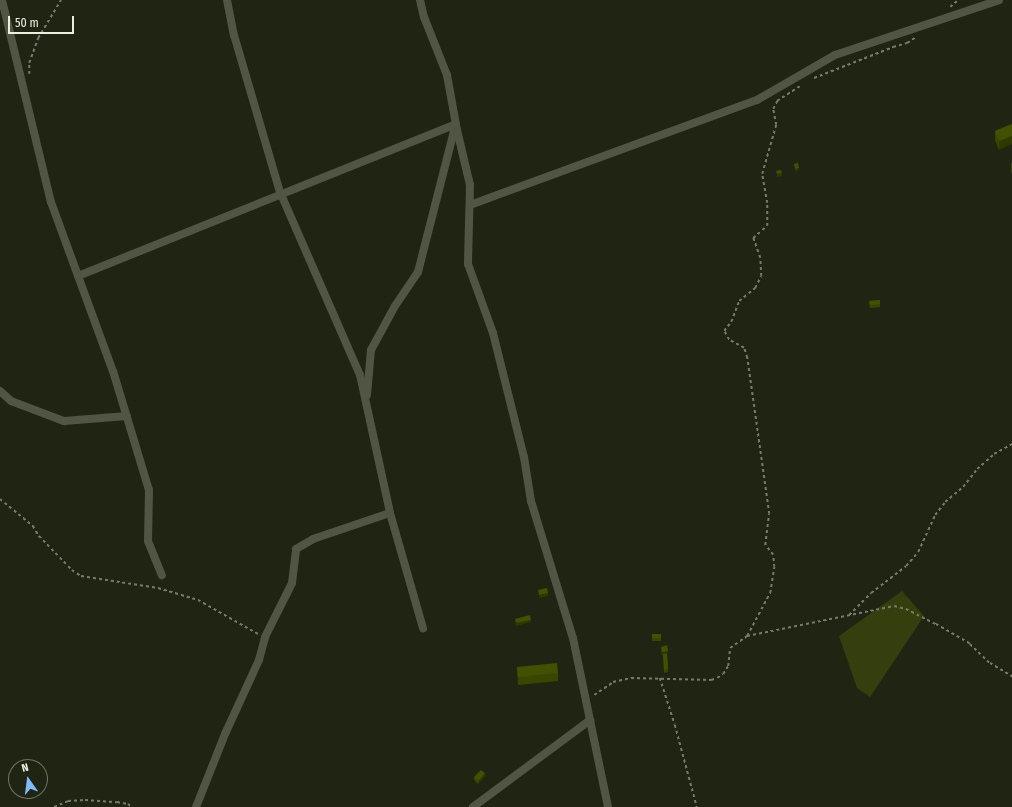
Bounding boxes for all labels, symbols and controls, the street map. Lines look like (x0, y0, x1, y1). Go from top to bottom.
scale bar (10, 8, 76, 34)
text: 50 m (15, 16, 39, 30)
north arrow (8, 759, 48, 799)
text: N (20, 761, 30, 775)

